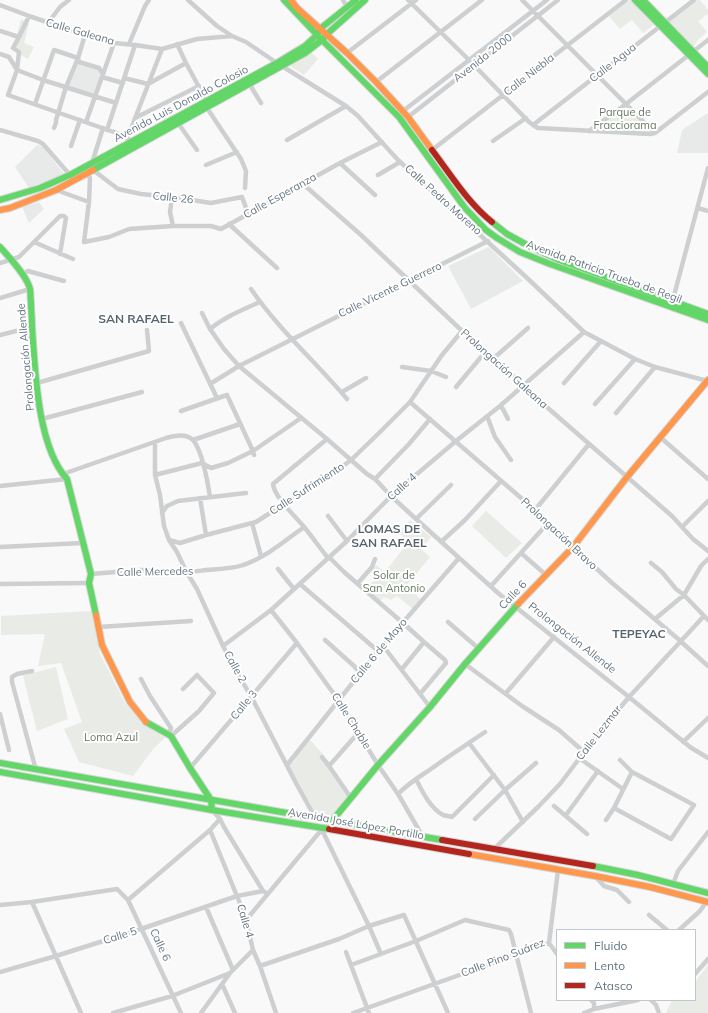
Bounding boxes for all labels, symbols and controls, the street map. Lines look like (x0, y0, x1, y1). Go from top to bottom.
street label: Calle Galeana (44, 16, 116, 48)
street label: Avenida 2000 (451, 31, 515, 85)
street label: Calle Agua (587, 41, 639, 85)
street label: Calle Niebla (501, 51, 557, 99)
street label: Avenida Luis Donaldo Colosio (111, 63, 251, 145)
park label: Parque de Fracciorama (593, 106, 657, 132)
street label: Calle Pedro Moreno (402, 162, 484, 238)
street label: Calle Esperanza (241, 170, 319, 222)
street label: Calle 26 (152, 189, 194, 207)
street label: Avenida Patricio Trueba de Regil (524, 238, 684, 306)
street label: Calle Vicente Guerrero (336, 259, 444, 321)
street label: Prolongación Allende (15, 303, 37, 411)
district label: SAN RAFAEL (98, 312, 174, 326)
street label: Prolongación Galeana (458, 326, 550, 412)
street label: Calle Sufrimiento (267, 460, 347, 518)
street label: Calle 4 (385, 471, 419, 503)
street label: Prolongación Bravo (518, 495, 600, 573)
district label: LOMAS DE SAN RAFAEL (351, 522, 427, 550)
street label: Calle Mercedes (117, 565, 193, 579)
park label: Solar de San Antonio (363, 569, 425, 595)
street label: Calle 6 (496, 578, 530, 612)
street label: Prolongación Allende (525, 600, 619, 676)
street label: Calle 6 de Mayo (348, 616, 410, 686)
district label: TEPEYAC (612, 627, 666, 641)
street label: Calle 2 (221, 649, 249, 685)
street label: Calle 3 (228, 687, 260, 723)
street label: Calle Chable (328, 690, 374, 752)
street label: Calle Lezmar (574, 703, 624, 763)
park label: Loma Azul (84, 731, 138, 745)
street label: Avenida José López Portillo (287, 806, 425, 842)
street label: Calle 4 (234, 903, 256, 939)
street label: Calle 5 (102, 925, 138, 947)
street label: Calle 6 (147, 927, 173, 963)
legend (556, 929, 696, 1001)
street label: Calle Pino Suárez (459, 936, 547, 980)
text: Fluido (594, 938, 627, 953)
text: Lento (594, 958, 625, 973)
text: Atasco (594, 978, 633, 993)

